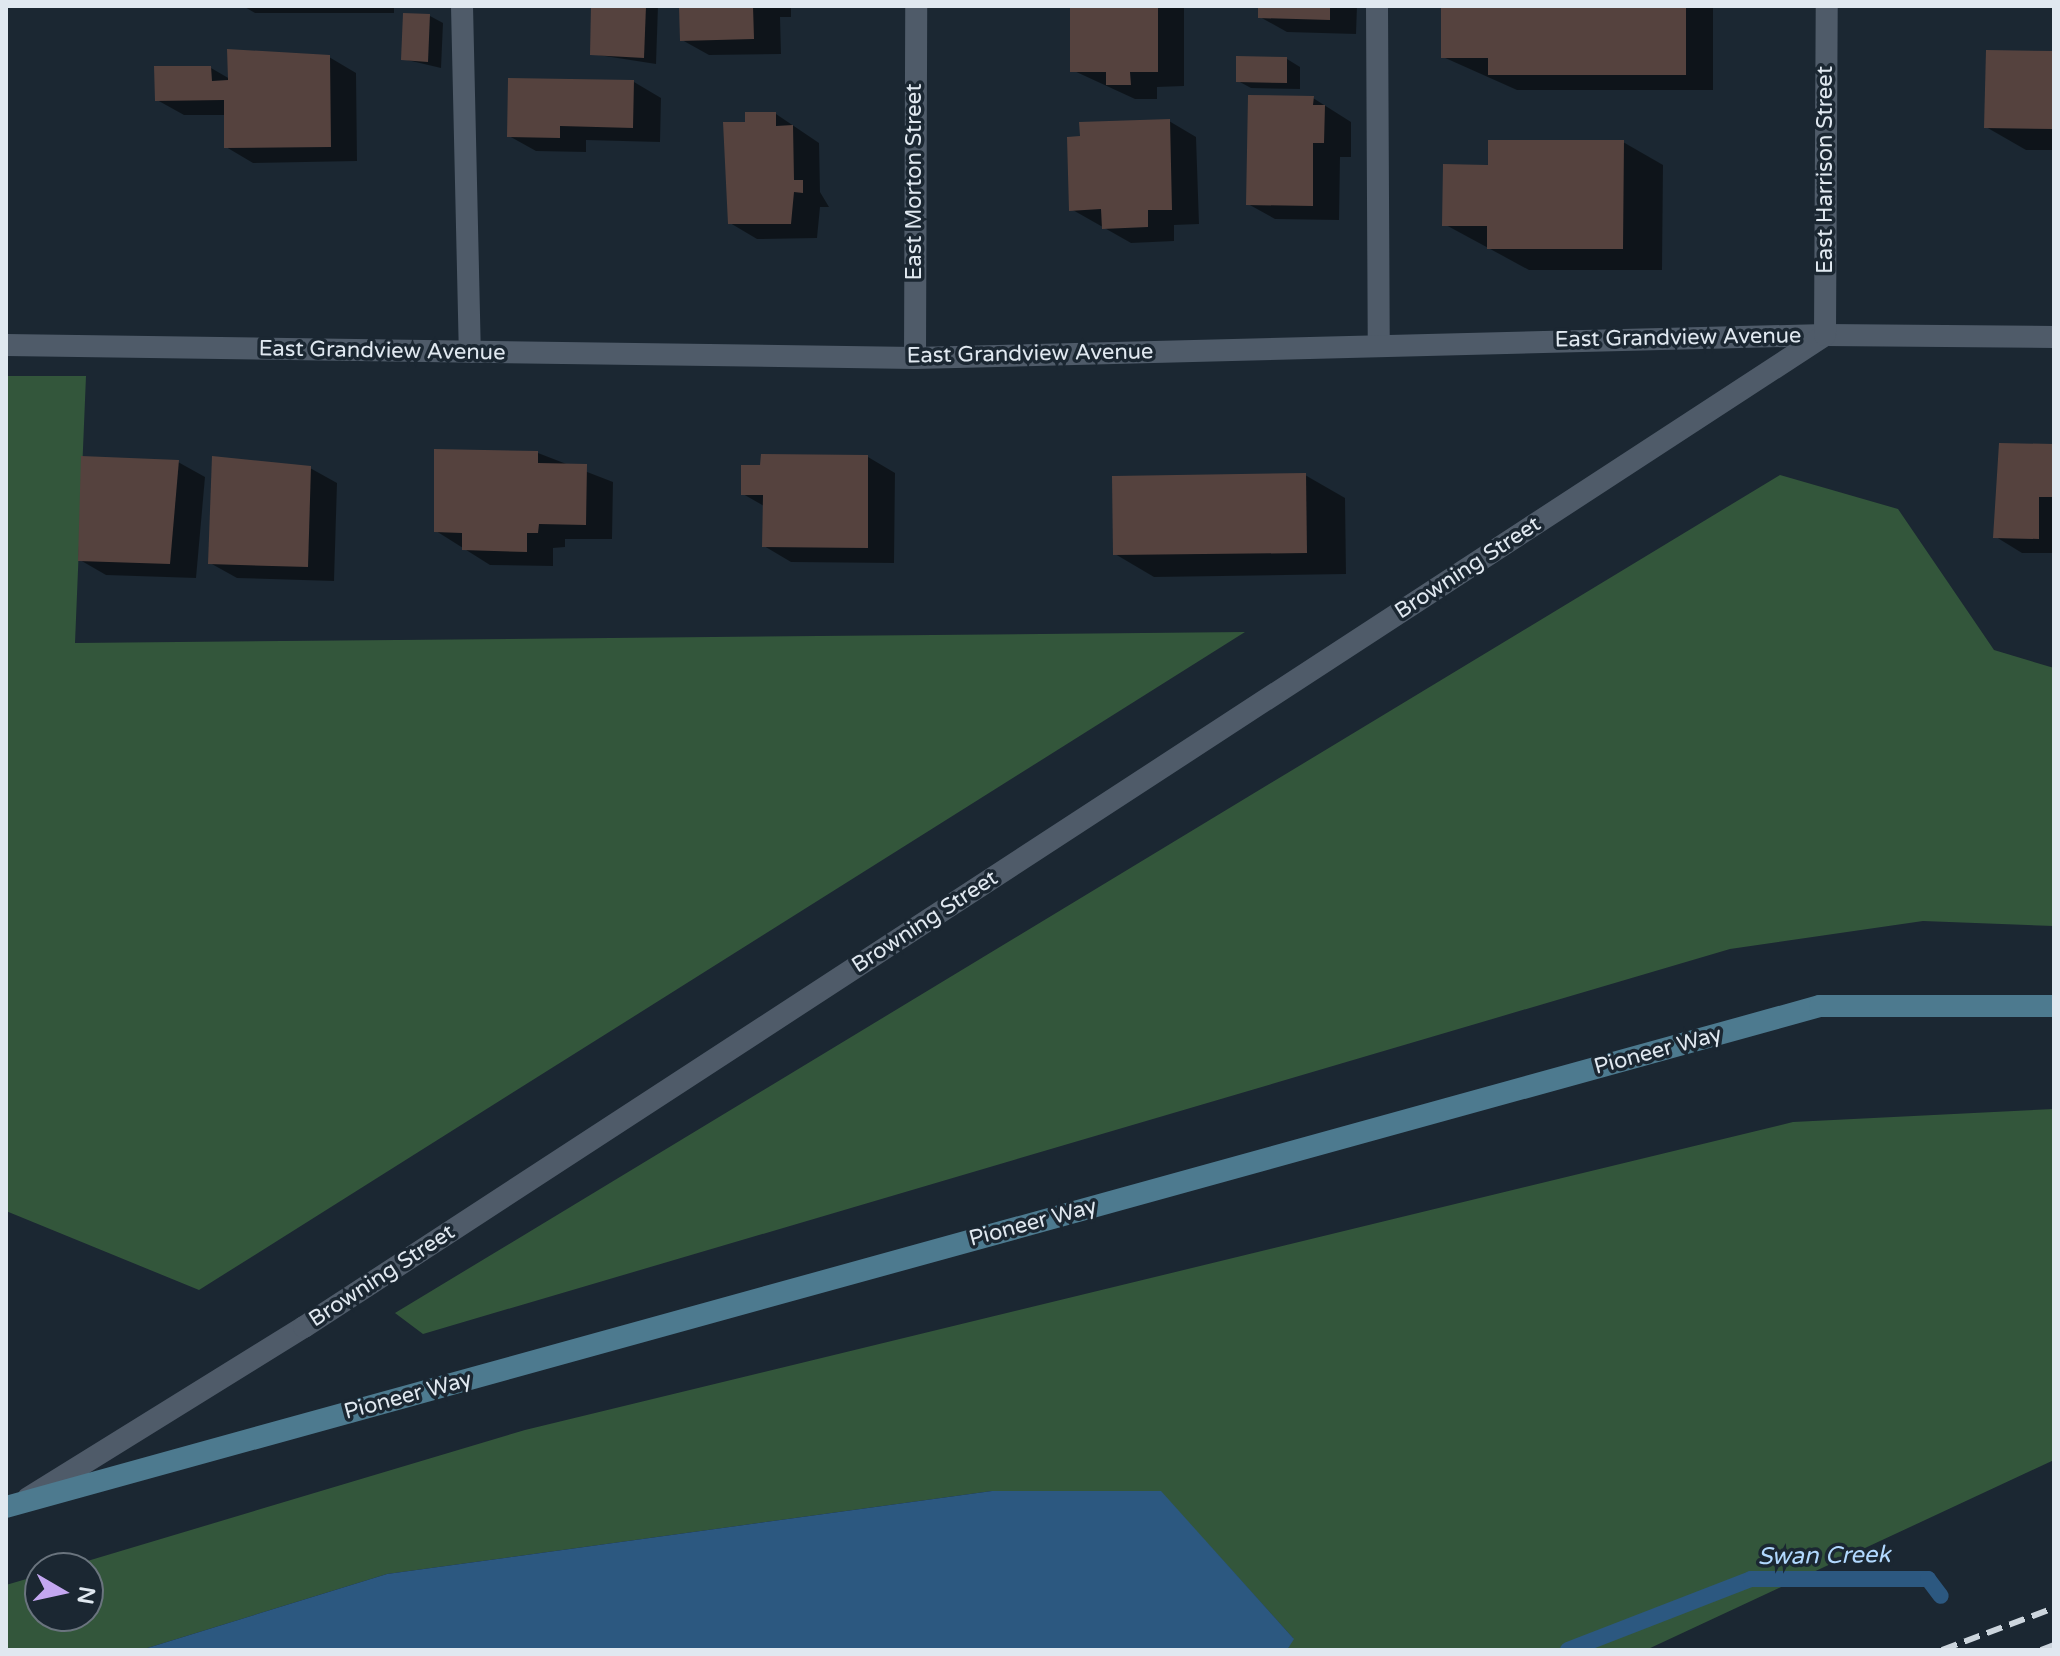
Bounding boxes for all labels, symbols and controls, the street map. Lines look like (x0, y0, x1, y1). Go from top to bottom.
street label: East Harrison Street (1813, 66, 1839, 274)
street label: East Morton Street (902, 83, 928, 281)
street label: East Grandview Avenue (1554, 323, 1802, 353)
street label: East Grandview Avenue (258, 336, 506, 366)
street label: East Grandview Avenue (906, 339, 1154, 369)
street label: Browning Street (1390, 511, 1546, 625)
street label: Browning Street (847, 865, 1003, 979)
street label: Pioneer Way (1591, 1021, 1725, 1081)
street label: Pioneer Way (966, 1193, 1100, 1253)
street label: Browning Street (304, 1219, 460, 1333)
street label: Pioneer Way (341, 1366, 475, 1426)
water label: Swan Creek (1757, 1540, 1891, 1572)
north arrow (24, 1552, 104, 1632)
text: N (72, 1585, 100, 1606)

